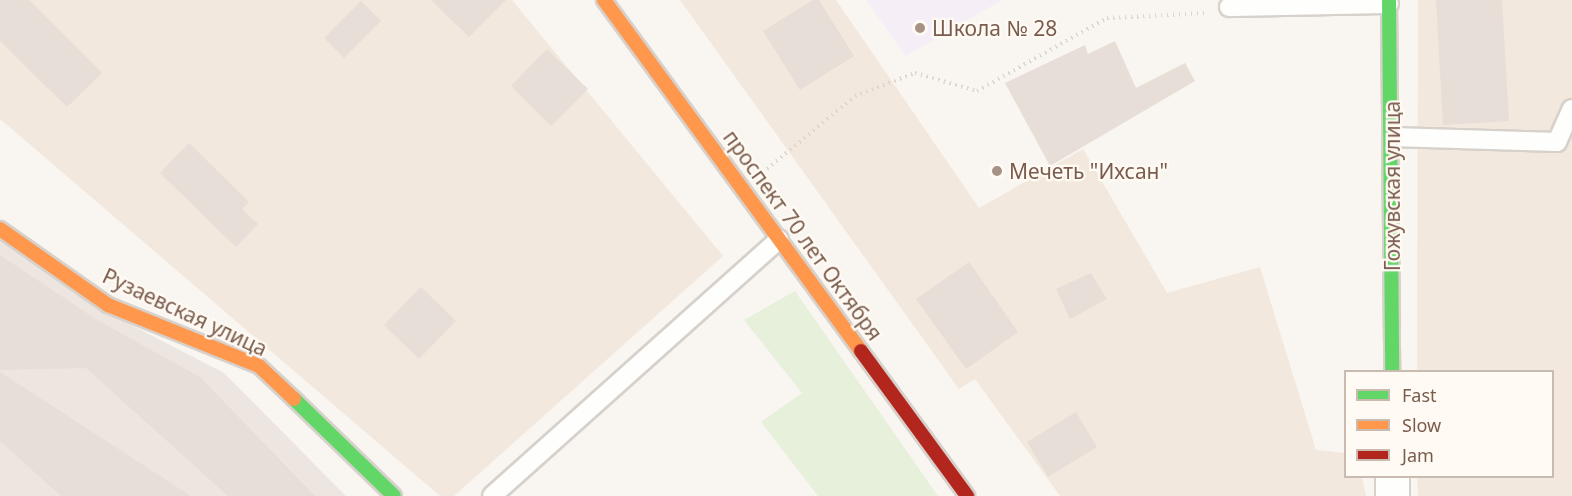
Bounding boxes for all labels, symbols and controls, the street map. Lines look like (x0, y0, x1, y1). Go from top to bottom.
place label: Школа № 28 (932, 15, 1057, 41)
marker: Школа № 28 (913, 21, 927, 35)
street label: Гожувская улица (1379, 101, 1405, 271)
street label: проспект 70 лет Октября (718, 125, 888, 345)
place label: Мечеть "Ихсан" (1009, 158, 1168, 184)
marker: Мечеть "Ихсан" (990, 164, 1004, 178)
street label: Рузаевская улица (99, 263, 271, 361)
legend (1344, 370, 1554, 478)
text: Fast (1402, 383, 1437, 407)
text: Slow (1402, 413, 1441, 437)
text: Jam (1402, 443, 1434, 467)

